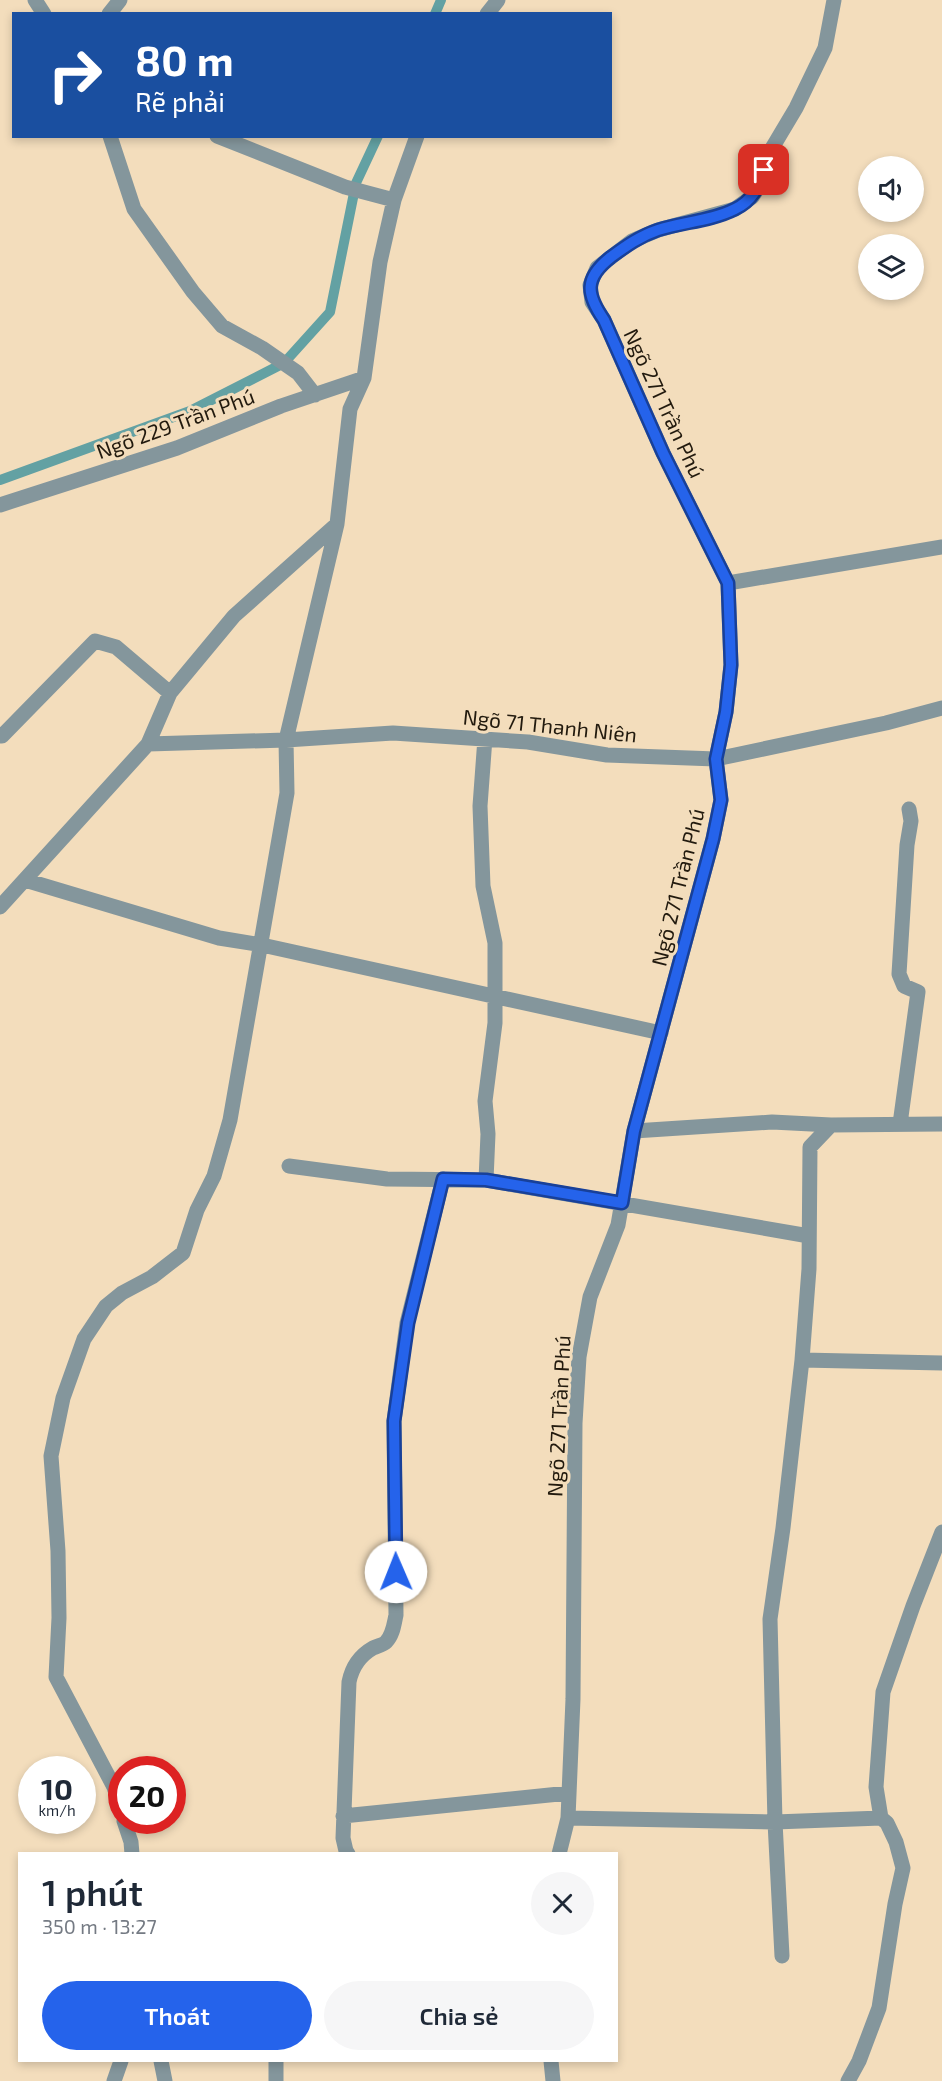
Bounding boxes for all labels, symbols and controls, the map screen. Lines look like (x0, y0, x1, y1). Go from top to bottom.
text: 80 m (135, 34, 234, 84)
icon: right (36, 36, 114, 114)
text: Rẽ phải (135, 85, 225, 117)
pin (738, 144, 789, 195)
icon: arrive (747, 153, 780, 186)
map controls (858, 156, 924, 300)
button: sound (858, 156, 924, 222)
button: layers (858, 234, 924, 300)
street label: Ngõ 271 Trần Phú (619, 324, 711, 482)
street label: Ngõ 229 Trần Phú (92, 383, 258, 463)
street label: Ngõ 71 Thanh Niên (462, 703, 638, 747)
street label: Ngõ 271 Trần Phú (645, 805, 709, 969)
street label: Ngõ 271 Trần Phú (541, 1335, 575, 1497)
position arrow (364, 1540, 428, 1604)
speed limit sign: 20 (108, 1756, 186, 1834)
text: 10 (41, 1770, 73, 1806)
text: km/h (38, 1801, 76, 1819)
text: 1 phút (42, 1870, 143, 1913)
button: close (531, 1872, 594, 1935)
text: 350 m · 13:27 (42, 1914, 157, 1938)
button: Thoát (42, 1981, 312, 2050)
button: Chia sẻ (324, 1981, 594, 2050)

